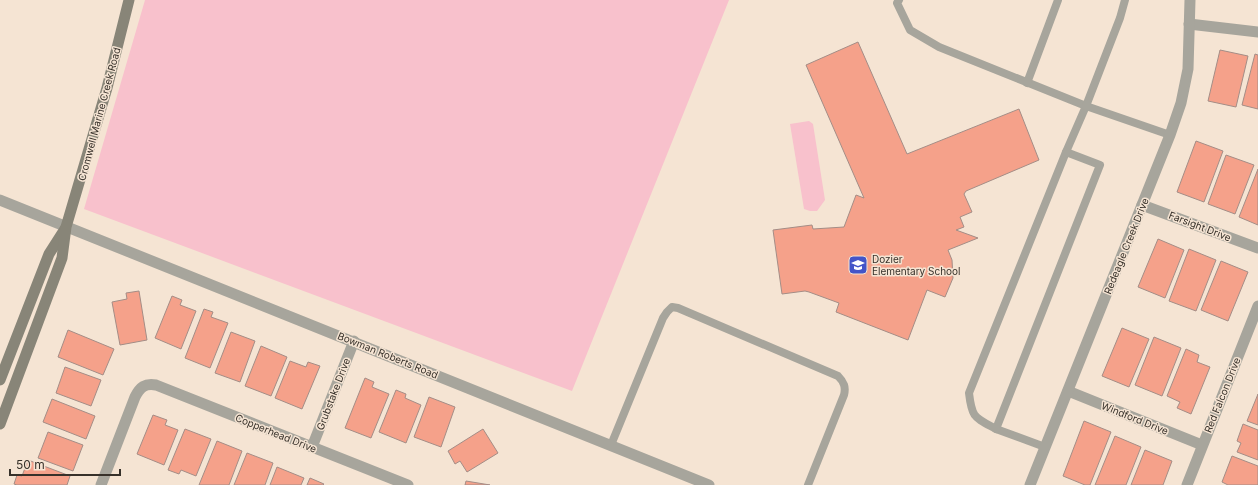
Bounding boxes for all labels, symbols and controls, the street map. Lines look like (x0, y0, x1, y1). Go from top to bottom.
street label: Cromwell Marine Creek Road (75, 46, 123, 182)
street label: Redeagle Creek Drive (1101, 196, 1151, 296)
street label: Farsight Drive (1167, 209, 1233, 243)
place label: Dozier Elementary School (872, 253, 961, 277)
school or university icon: Dozier Elementary School (847, 254, 869, 276)
street label: Bowman Roberts Road (336, 329, 440, 381)
street label: Grubstake Drive (314, 356, 352, 432)
street label: Red Falcon Drive (1201, 356, 1243, 434)
street label: Windford Drive (1100, 399, 1170, 437)
street label: Copperhead Drive (234, 411, 319, 455)
scale bar (10, 451, 120, 477)
text: 50 m (16, 457, 45, 472)

